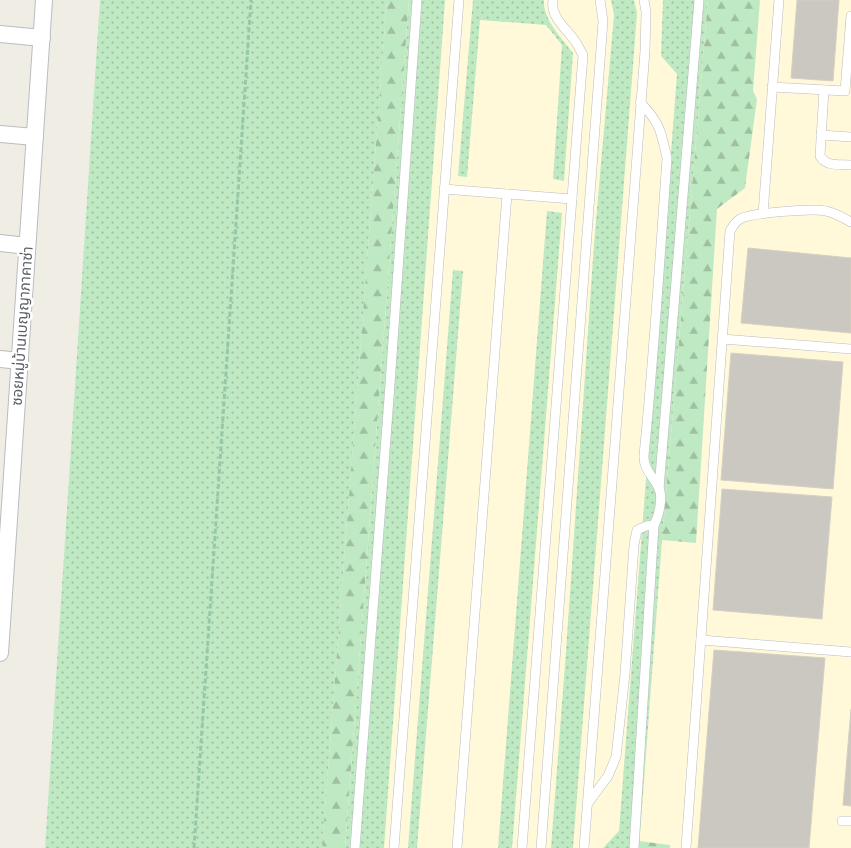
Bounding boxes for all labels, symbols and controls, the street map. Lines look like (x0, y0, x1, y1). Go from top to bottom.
street label: ซอยหมู่บ้านเบญญาภาคาซ่า (7, 246, 37, 406)

